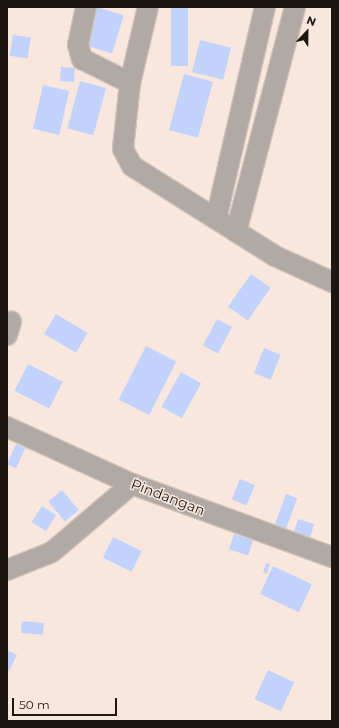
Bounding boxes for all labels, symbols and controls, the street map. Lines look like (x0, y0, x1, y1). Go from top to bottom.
north arrow (287, 12, 327, 52)
text: N (305, 13, 318, 29)
street label: Pindangan (129, 475, 207, 519)
scale bar (14, 690, 119, 716)
text: 50 m (19, 697, 50, 712)

